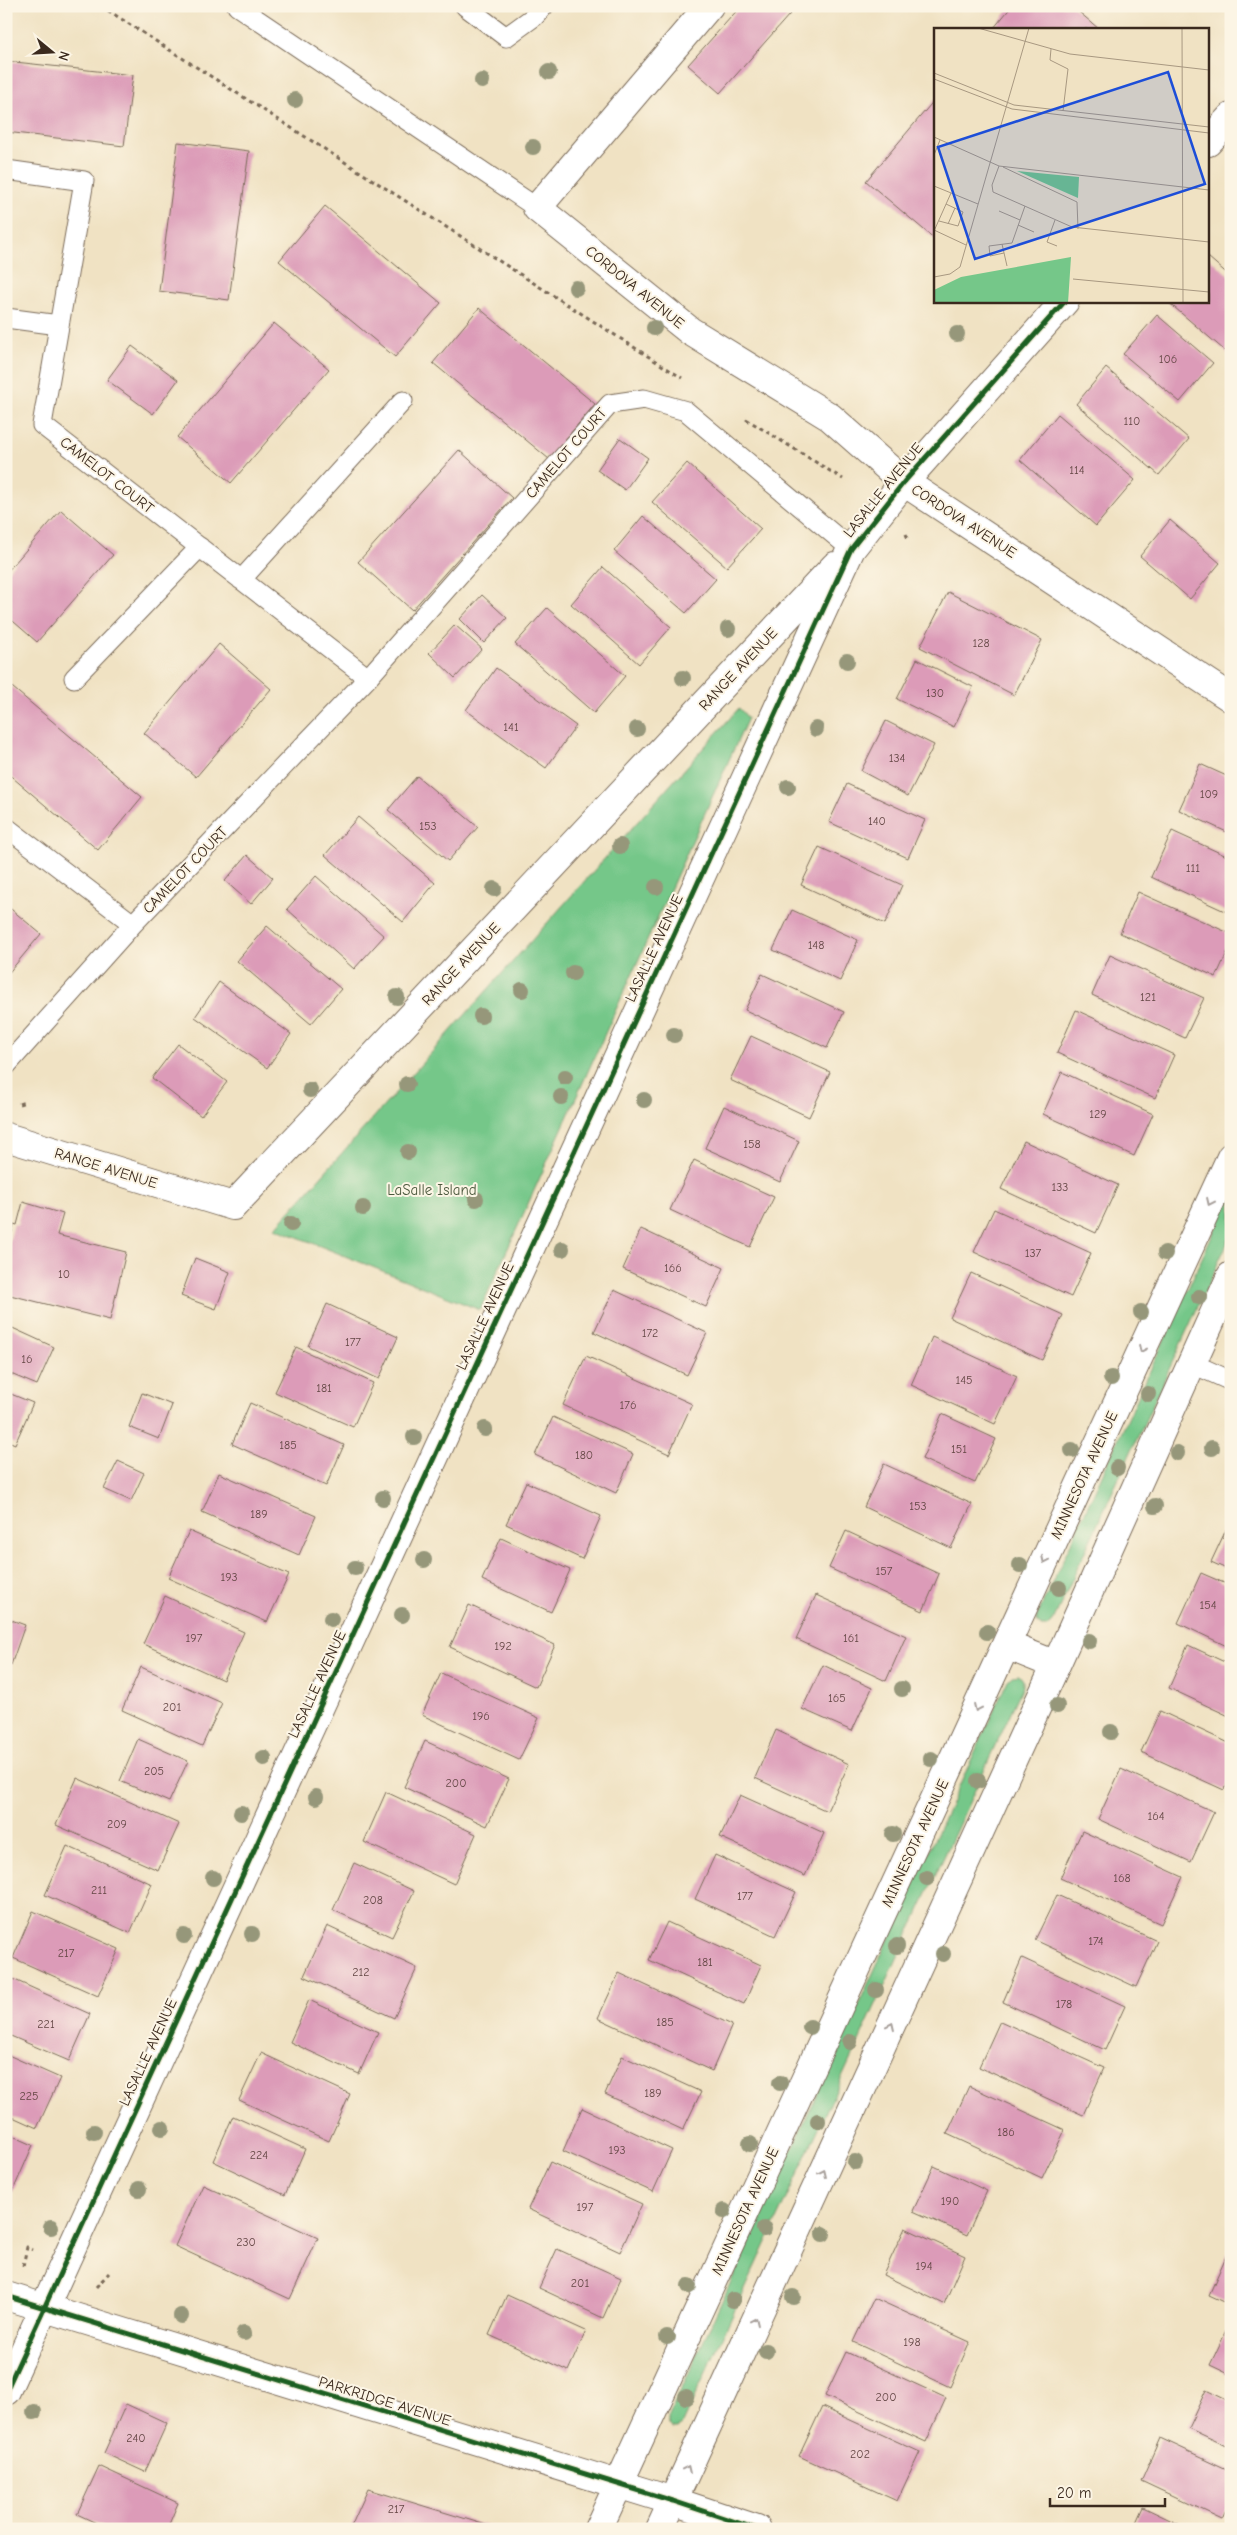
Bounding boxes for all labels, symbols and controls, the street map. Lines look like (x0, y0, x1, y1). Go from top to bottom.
north arrow (28, 28, 78, 78)
inset map (934, 28, 1210, 302)
text: N (54, 49, 73, 63)
street label: CORDOVA AVENUE (582, 242, 688, 332)
house number: 106 (1159, 352, 1177, 366)
street label: CAMELOT COURT (522, 404, 610, 502)
house number: 110 (1124, 414, 1140, 428)
street label: CAMELOT COURT (56, 433, 158, 517)
street label: LASALLE AVENUE (839, 439, 927, 541)
house number: 114 (1069, 463, 1085, 477)
street label: CORDOVA AVENUE (908, 480, 1020, 562)
street label: RANGE AVENUE (695, 624, 781, 714)
house number: 128 (972, 636, 990, 650)
house number: 130 (926, 686, 944, 700)
house number: 141 (503, 720, 519, 734)
house number: 134 (889, 751, 906, 765)
house number: 109 (1200, 787, 1218, 801)
house number: 140 (868, 814, 886, 828)
house number: 153 (419, 819, 437, 833)
street label: CAMELOT COURT (139, 823, 231, 917)
house number: 111 (1186, 861, 1200, 875)
street label: LASALLE AVENUE (621, 891, 687, 1005)
street label: RANGE AVENUE (418, 919, 504, 1009)
house number: 148 (808, 938, 824, 952)
house number: 121 (1140, 990, 1156, 1004)
house number: 129 (1089, 1107, 1107, 1121)
house number: 158 (743, 1137, 761, 1151)
street label: RANGE AVENUE (52, 1144, 160, 1192)
house number: 133 (1052, 1180, 1068, 1194)
park label: LaSalle Island (387, 1181, 477, 1199)
one-way arrow (1206, 1197, 1217, 1206)
house number: 137 (1025, 1246, 1042, 1260)
street label: LASALLE AVENUE (452, 1259, 518, 1373)
house number: 166 (664, 1261, 682, 1275)
house number: 10 (58, 1267, 70, 1281)
house number: 172 (642, 1326, 658, 1340)
house number: 177 (345, 1335, 361, 1349)
one-way arrow (1138, 1344, 1148, 1353)
house number: 16 (21, 1352, 33, 1366)
house number: 145 (955, 1373, 973, 1387)
house number: 181 (316, 1381, 332, 1395)
house number: 176 (620, 1398, 636, 1412)
street label: MINNESOTA AVENUE (1046, 1408, 1122, 1542)
house number: 185 (279, 1438, 297, 1452)
house number: 151 (951, 1442, 967, 1456)
house number: 180 (575, 1448, 593, 1462)
house number: 153 (909, 1499, 927, 1513)
house number: 189 (250, 1507, 268, 1521)
one-way arrow (1040, 1555, 1051, 1564)
house number: 157 (876, 1564, 893, 1578)
house number: 193 (220, 1570, 238, 1584)
house number: 154 (1199, 1598, 1217, 1612)
street label: LASALLE AVENUE (284, 1627, 350, 1741)
house number: 197 (186, 1631, 203, 1645)
house number: 161 (843, 1631, 859, 1645)
house number: 192 (494, 1639, 512, 1653)
house number: 165 (828, 1691, 846, 1705)
house number: 201 (163, 1700, 181, 1714)
one-way arrow (973, 1703, 983, 1712)
house number: 196 (472, 1709, 490, 1723)
house number: 205 (144, 1764, 164, 1778)
house number: 200 (446, 1776, 466, 1790)
street label: MINNESOTA AVENUE (877, 1776, 953, 1910)
house number: 164 (1147, 1809, 1165, 1823)
house number: 209 (107, 1817, 127, 1831)
house number: 168 (1113, 1871, 1131, 1885)
house number: 211 (91, 1883, 107, 1897)
house number: 177 (737, 1889, 753, 1903)
house number: 208 (363, 1893, 383, 1907)
house number: 174 (1088, 1934, 1104, 1948)
house number: 217 (58, 1946, 75, 1960)
house number: 181 (697, 1955, 713, 1969)
house number: 212 (352, 1965, 370, 1979)
street label: LASALLE AVENUE (115, 1995, 181, 2109)
house number: 178 (1056, 1997, 1072, 2011)
house number: 185 (656, 2015, 674, 2029)
house number: 221 (37, 2017, 55, 2031)
one-way arrow (885, 2022, 895, 2031)
house number: 189 (644, 2086, 662, 2100)
house number: 225 (19, 2089, 39, 2103)
house number: 186 (997, 2125, 1015, 2139)
house number: 193 (608, 2143, 626, 2157)
street label: MINNESOTA AVENUE (707, 2144, 783, 2278)
house number: 224 (250, 2148, 268, 2162)
one-way arrow (817, 2169, 827, 2178)
house number: 190 (941, 2194, 959, 2208)
house number: 197 (577, 2200, 594, 2214)
house number: 230 (236, 2235, 256, 2249)
house number: 194 (916, 2259, 933, 2273)
house number: 201 (571, 2276, 589, 2290)
one-way arrow (749, 2317, 760, 2326)
house number: 198 (903, 2335, 921, 2349)
street label: PARKRIDGE AVENUE (317, 2372, 453, 2430)
house number: 200 (876, 2390, 896, 2404)
house number: 240 (126, 2431, 146, 2445)
house number: 202 (850, 2447, 870, 2461)
one-way arrow (681, 2465, 692, 2474)
scale bar (1050, 2475, 1164, 2507)
text: 20 m (1057, 2484, 1091, 2502)
house number: 217 (388, 2502, 405, 2516)

